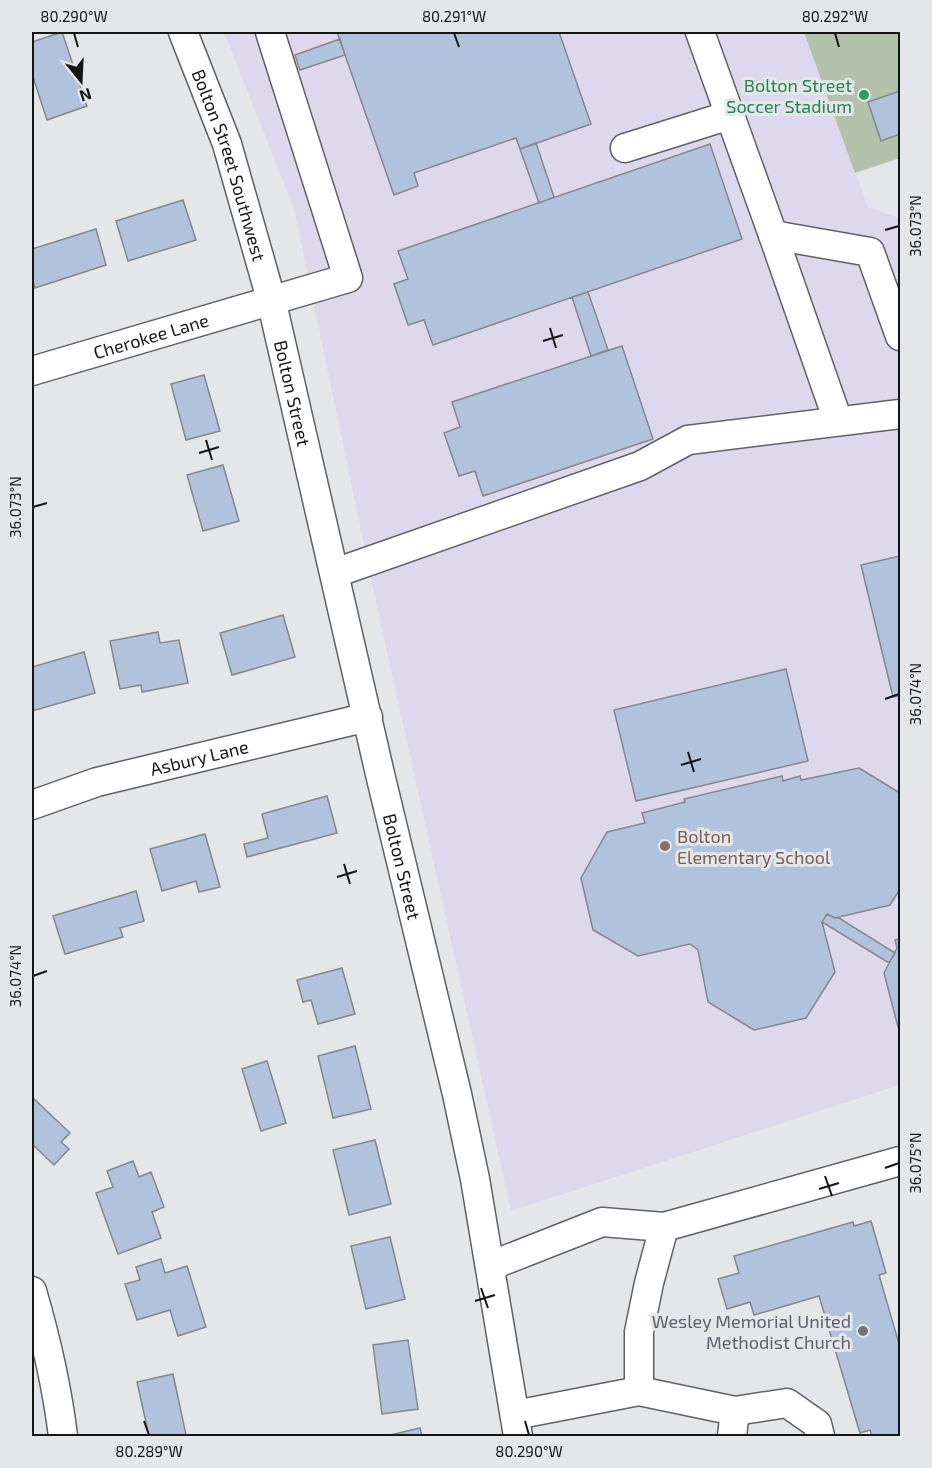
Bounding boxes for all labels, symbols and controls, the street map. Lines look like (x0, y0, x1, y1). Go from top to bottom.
text: 80.290°W (40, 7, 108, 25)
text: 80.291°W (422, 7, 486, 25)
text: 80.292°W (802, 7, 868, 25)
north arrow (51, 51, 111, 111)
street label: Bolton Street Southwest (188, 66, 271, 264)
place label: Bolton Street Soccer Stadium (726, 74, 852, 117)
text: N (77, 85, 94, 107)
marker: Bolton Street Soccer Stadium (857, 88, 871, 102)
text: 36.073°N (906, 195, 924, 257)
street label: Cherokee Lane (91, 309, 211, 363)
street label: Bolton Street (270, 338, 315, 448)
text: 36.073°N (6, 476, 24, 538)
text: 36.074°N (906, 663, 924, 725)
street label: Asbury Lane (148, 735, 251, 780)
street label: Bolton Street (379, 811, 426, 922)
place label: Bolton Elementary School (677, 825, 831, 868)
marker: Bolton Elementary School (658, 839, 672, 853)
text: 36.074°N (6, 945, 24, 1007)
text: 36.075°N (906, 1132, 924, 1194)
place label: Wesley Memorial United Methodist Church (652, 1310, 851, 1353)
marker: Wesley Memorial United Methodist Church (856, 1324, 870, 1338)
text: 80.289°W (115, 1442, 183, 1460)
text: 80.290°W (495, 1442, 563, 1460)

